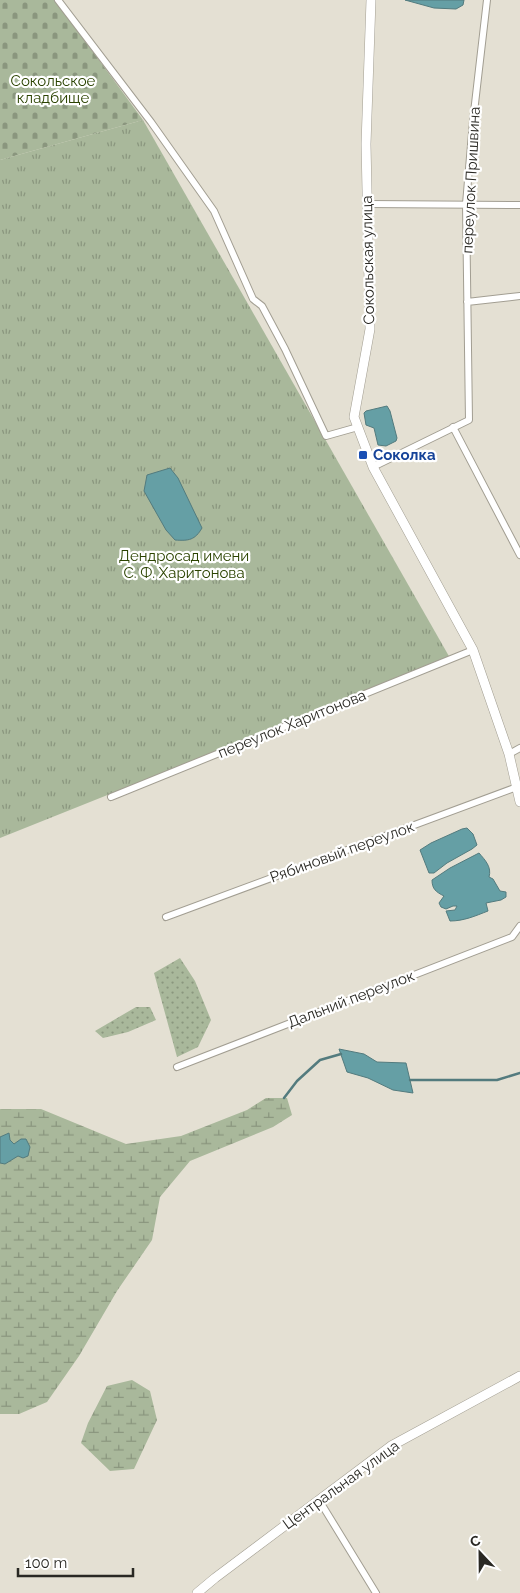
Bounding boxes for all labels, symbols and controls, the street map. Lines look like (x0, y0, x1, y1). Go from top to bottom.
park label: Сокольское кладбище (11, 72, 96, 107)
street label: переулок Пришвина (458, 106, 484, 254)
street label: Сокольская улица (358, 195, 378, 325)
place label: Соколка (373, 446, 436, 464)
marker: Соколка (357, 449, 369, 461)
park label: Дендросад имени С. Ф. Харитонова (119, 547, 249, 582)
street label: переулок Харитонова (215, 686, 369, 762)
street label: Рябиновый переулок (267, 817, 417, 886)
street label: Дальний переулок (285, 966, 417, 1031)
street label: Центральная улица (279, 1437, 403, 1533)
north arrow (455, 1528, 505, 1578)
text: С (468, 1532, 483, 1550)
scale bar (18, 1546, 132, 1578)
text: 100 m (25, 1554, 67, 1572)

